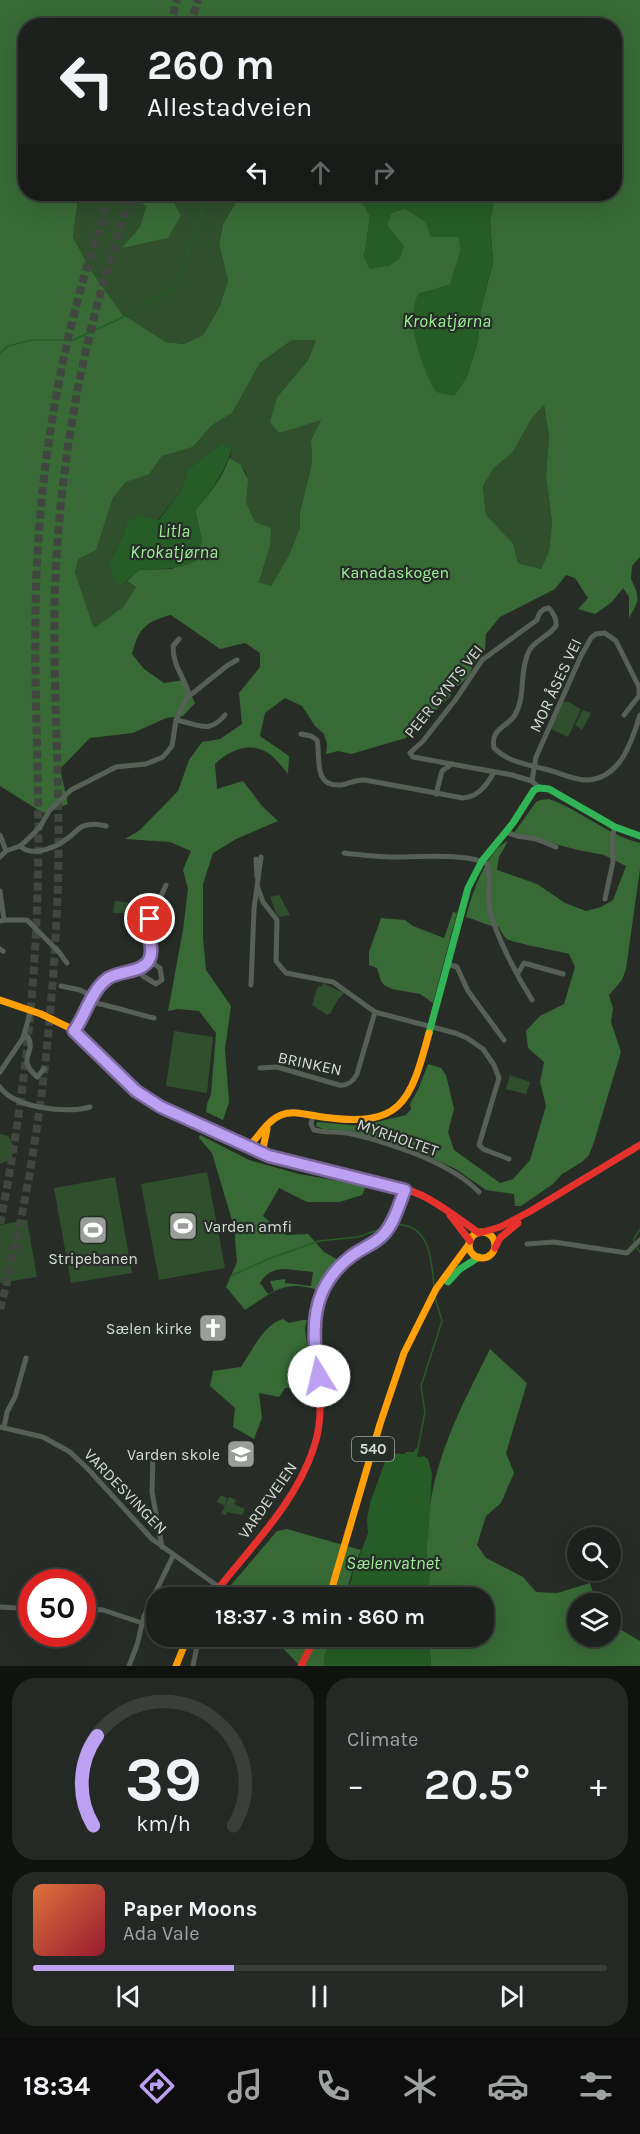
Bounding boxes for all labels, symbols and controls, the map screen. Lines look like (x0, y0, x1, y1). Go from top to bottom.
text: 260 m (147, 40, 275, 90)
icon: left (48, 42, 126, 120)
text: Allestadveien (147, 91, 312, 123)
icon: left (241, 156, 274, 189)
icon: ahead (304, 156, 337, 189)
icon: right (367, 156, 400, 189)
water label: Krokatjørna (403, 310, 491, 332)
water label: Litla Krokatjørna (130, 520, 218, 563)
park label: Kanadaskogen (341, 563, 449, 582)
street label: MOR ÅSES VEI (525, 635, 585, 735)
street label: PEER GYNTS VEI (400, 641, 487, 742)
pin (124, 893, 175, 944)
icon: arrive (133, 902, 166, 935)
street label: BRINKEN (276, 1047, 344, 1080)
street label: MYRHOLTET (355, 1115, 441, 1160)
sports icon: Varden amfi (167, 1210, 199, 1242)
sports icon: Stripebanen (77, 1214, 109, 1246)
place label: Varden amfi (204, 1217, 292, 1236)
place label: Stripebanen (48, 1249, 138, 1268)
church icon: Sælen kirke (197, 1312, 229, 1344)
place label: Sælen kirke (106, 1319, 192, 1338)
position arrow (287, 1344, 351, 1408)
road number: 540 (352, 1437, 394, 1461)
school or university icon: Varden skole (225, 1438, 257, 1470)
street label: VARDESVINGEN (80, 1445, 171, 1538)
place label: Varden skole (127, 1445, 220, 1464)
street label: VARDEVEIEN (234, 1458, 301, 1542)
map controls (567, 1527, 621, 1647)
button: search (567, 1527, 621, 1581)
water label: Sælenvatnet (346, 1552, 441, 1574)
speed limit sign: 50 (18, 1569, 96, 1647)
button: layers (567, 1593, 621, 1647)
text: 18:37 · 3 min · 860 m (215, 1604, 425, 1630)
text: Climate (347, 1728, 418, 1751)
text: 39 (125, 1743, 201, 1816)
text: 20.5° (424, 1758, 530, 1810)
text: − (347, 1766, 364, 1804)
text: + (590, 1766, 607, 1804)
text: km/h (136, 1811, 190, 1836)
text: Paper Moons (123, 1896, 257, 1922)
text: Ada Vale (123, 1922, 200, 1945)
icon: previous (112, 1980, 145, 2013)
icon: pause (303, 1980, 336, 2013)
icon: next (495, 1980, 528, 2013)
icon: directions (136, 2065, 178, 2107)
icon: music (224, 2065, 266, 2107)
icon: phone (312, 2065, 354, 2107)
icon: climate (399, 2065, 441, 2107)
icon: car (487, 2065, 529, 2107)
icon: filters (575, 2065, 617, 2107)
text: 18:34 (23, 2070, 90, 2102)

